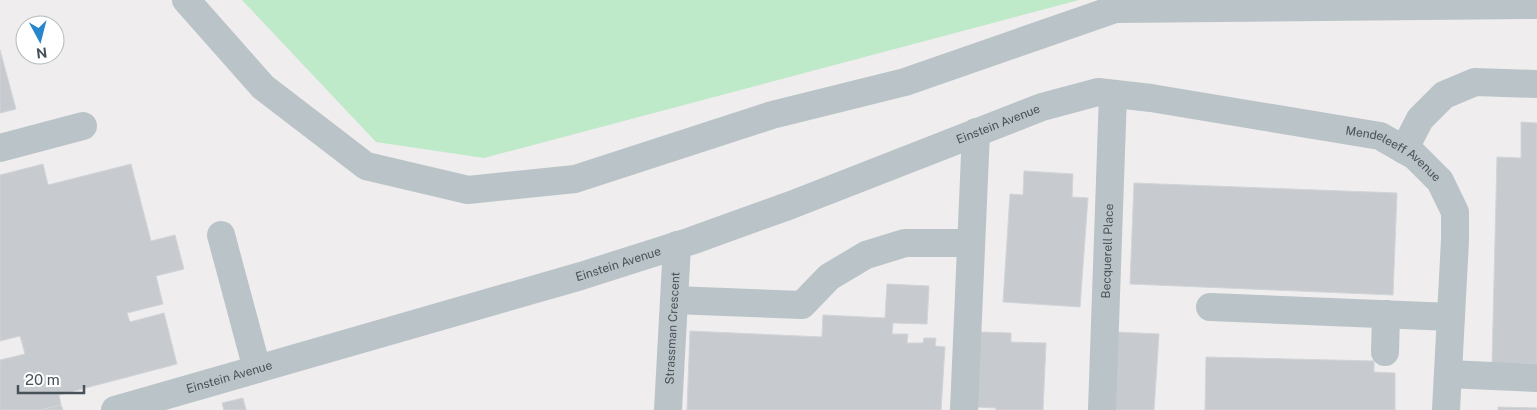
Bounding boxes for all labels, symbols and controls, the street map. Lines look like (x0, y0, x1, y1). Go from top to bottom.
north arrow (15, 15, 65, 65)
text: N (35, 44, 48, 62)
street label: Einstein Avenue (954, 101, 1042, 147)
street label: Mendeleeff Avenue (1345, 123, 1444, 185)
street label: Becquerell Place (1099, 203, 1116, 299)
street label: Einstein Avenue (574, 244, 663, 284)
street label: Strassman Crescent (662, 271, 683, 385)
street label: Einstein Avenue (185, 358, 274, 396)
scale bar (18, 362, 84, 394)
text: 20 m (25, 371, 60, 388)

